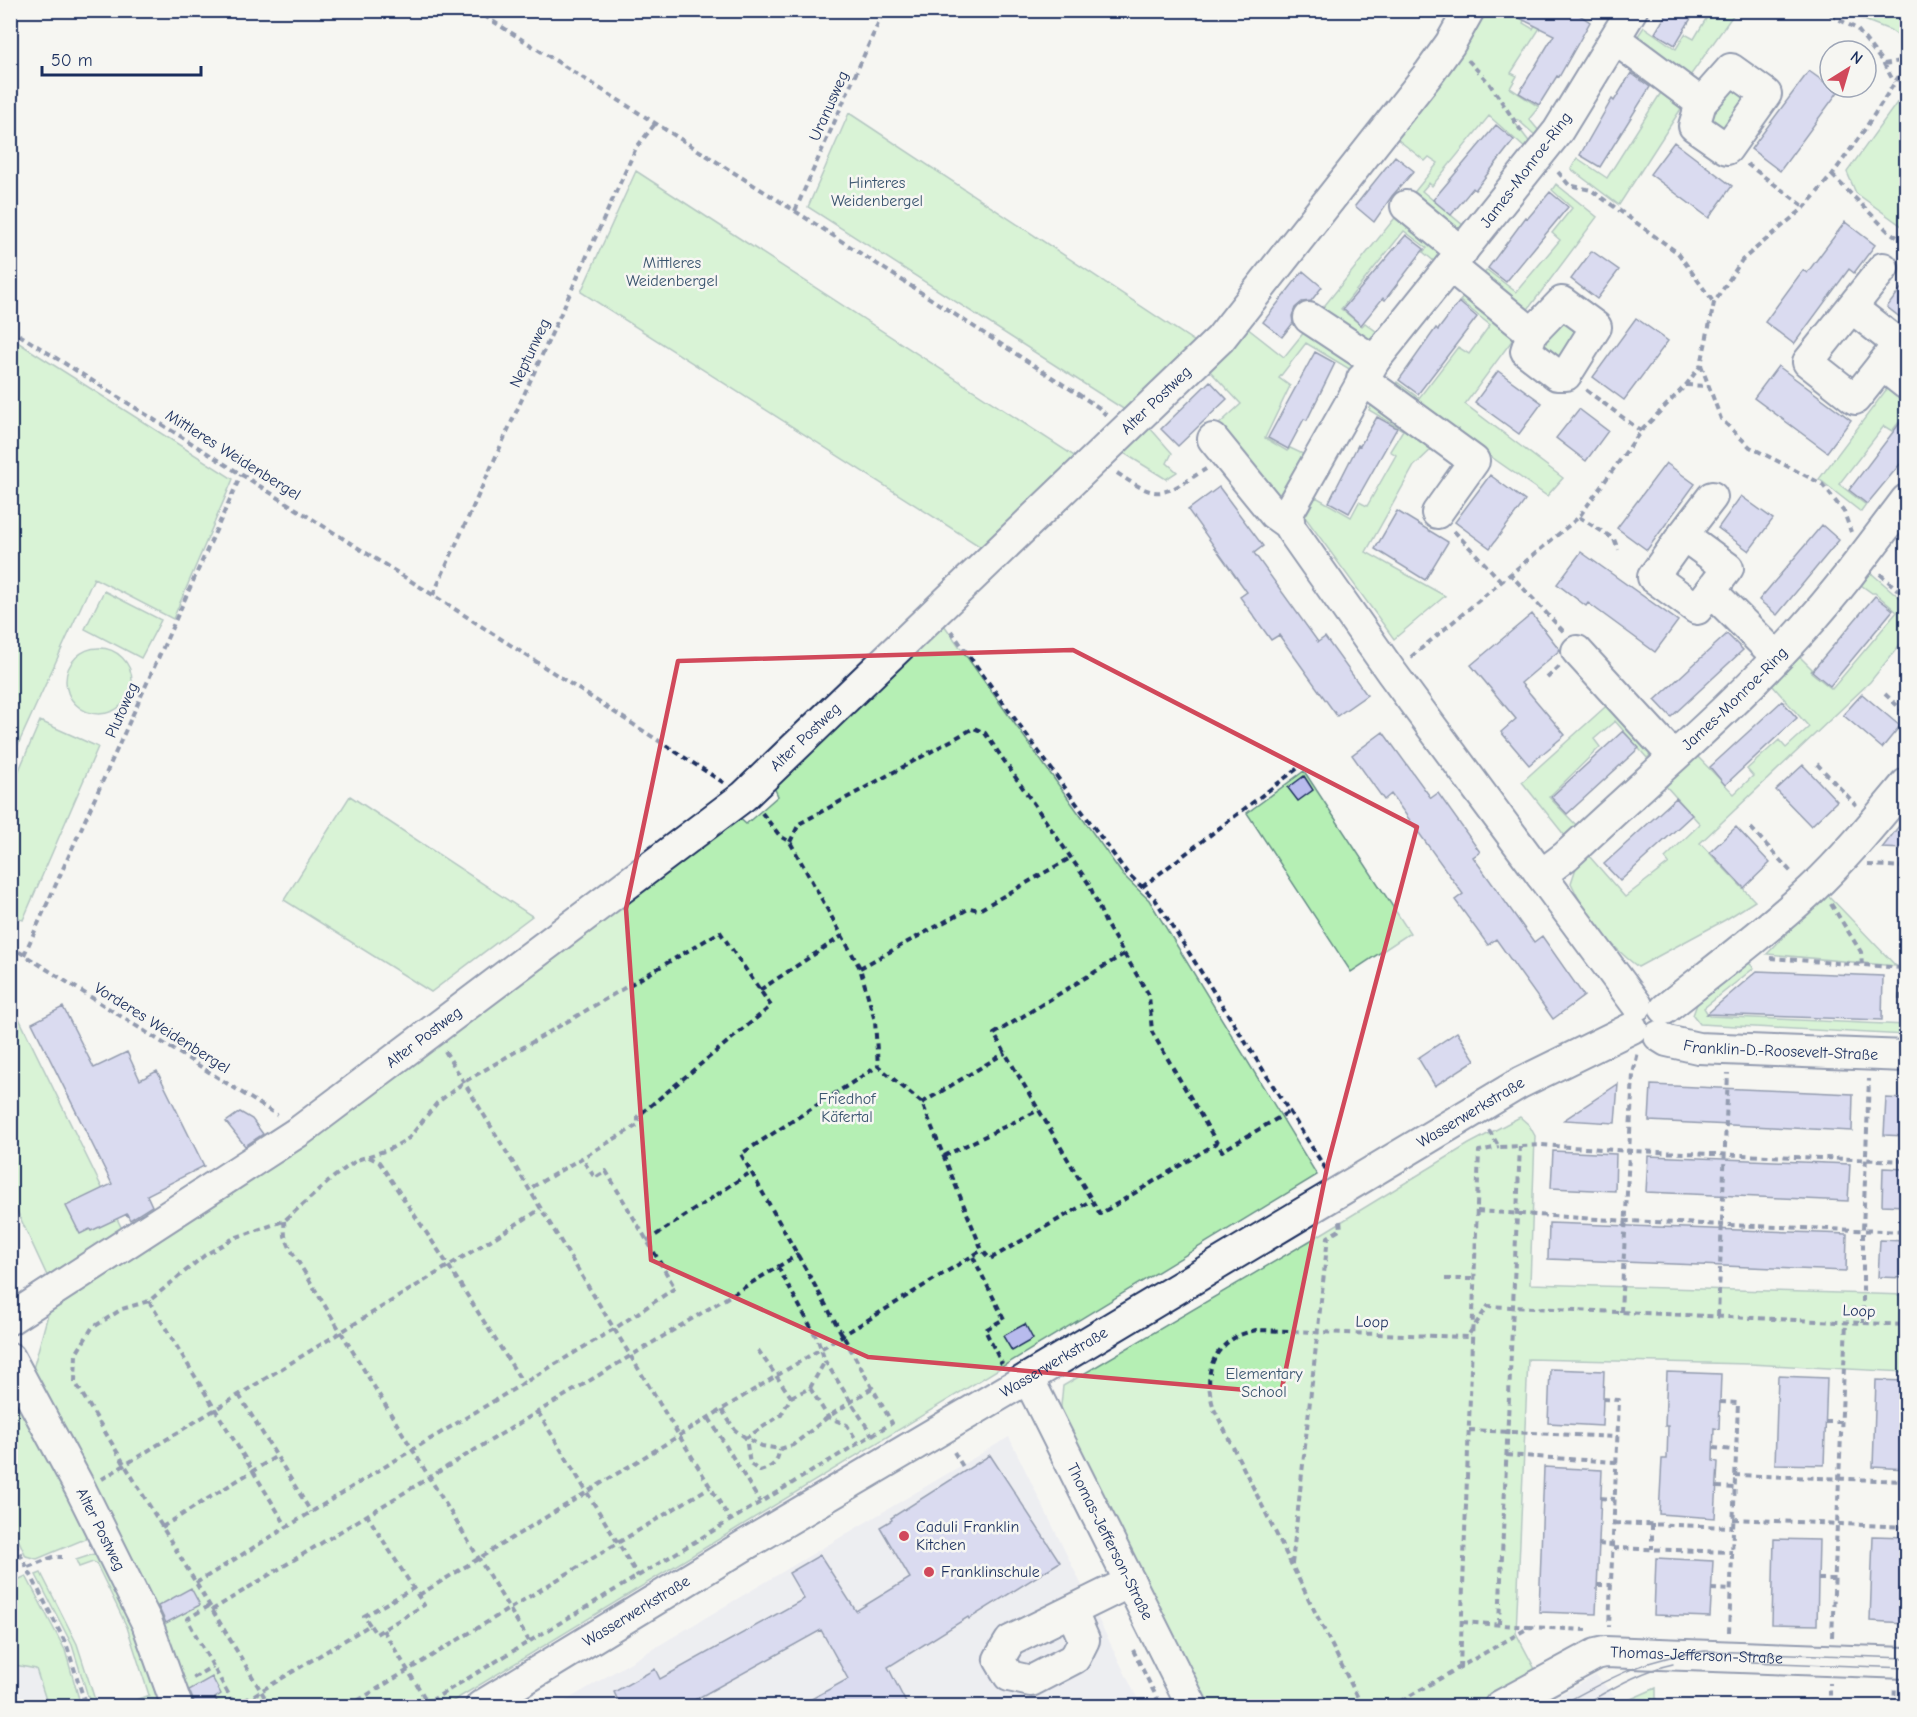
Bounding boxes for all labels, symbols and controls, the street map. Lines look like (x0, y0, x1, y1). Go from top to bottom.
scale bar (42, 39, 201, 77)
north arrow (1818, 39, 1878, 99)
text: N (1847, 47, 1866, 68)
text: 50 m (51, 50, 93, 71)
street label: Uranusweg (806, 68, 852, 144)
street label: James-Monroe-Ring (1477, 109, 1575, 231)
park label: Hinteres Weidenbergel (831, 174, 923, 210)
park label: Mittleres Weidenbergel (626, 254, 718, 290)
street label: Neptunweg (506, 316, 554, 390)
street label: Alter Postweg (1117, 363, 1195, 438)
street label: Mittleres Weidenbergel (162, 406, 304, 504)
street label: James-Monroe-Ring (1678, 644, 1791, 754)
street label: Plutoweg (102, 679, 142, 741)
street label: Alter Postweg (767, 699, 844, 775)
street label: Vorderes Weidenbergel (91, 979, 233, 1077)
street label: Alter Postweg (382, 1003, 465, 1072)
street label: Franklin-D.-Roosevelt-Straße (1682, 1036, 1878, 1064)
street label: Wasserwerkstraße (1414, 1073, 1528, 1152)
park label: Friedhof Käfertal (818, 1090, 877, 1126)
street label: Loop (1842, 1301, 1876, 1321)
street label: Loop (1355, 1312, 1389, 1332)
street label: Wasserwerkstraße (997, 1323, 1111, 1401)
park label: Elementary School (1225, 1365, 1303, 1401)
street label: Thomas-Jefferson-Straße (1063, 1460, 1157, 1623)
street label: Alter Postweg (72, 1485, 129, 1574)
place label: Caduli Franklin Kitchen (916, 1518, 1019, 1554)
marker: Caduli Franklin Kitchen (897, 1529, 911, 1543)
place label: Franklinschule (941, 1563, 1040, 1581)
marker: Franklinschule (922, 1565, 936, 1579)
street label: Wasserwerkstraße (580, 1572, 693, 1651)
street label: Thomas-Jefferson-Straße (1610, 1643, 1783, 1667)

